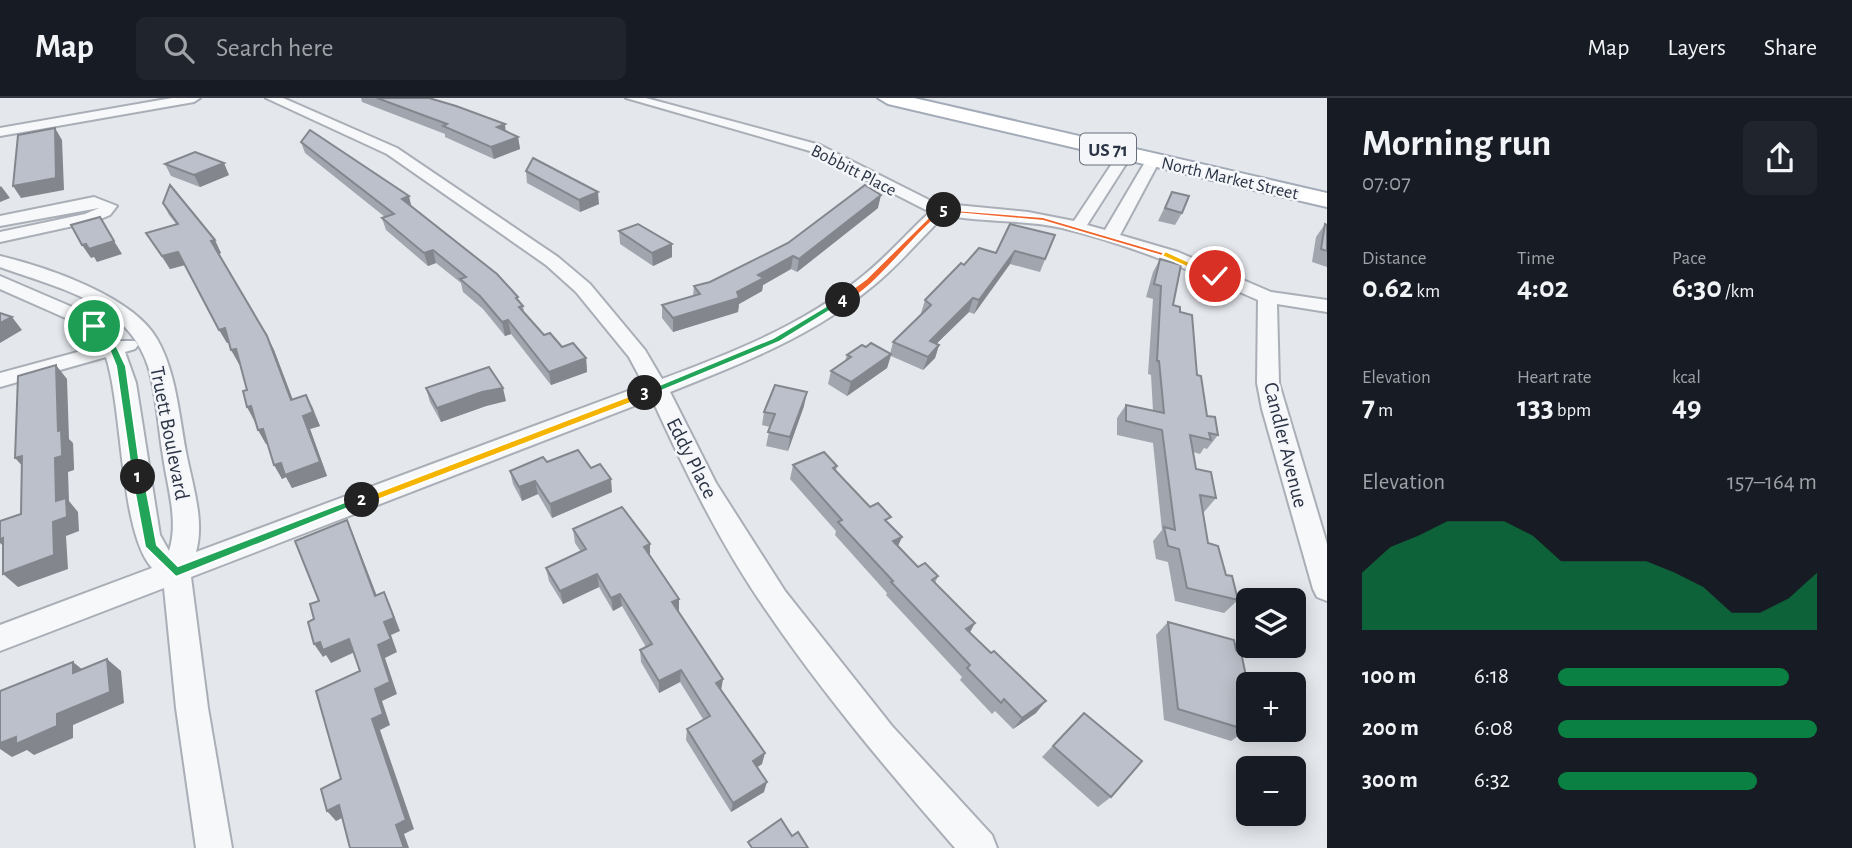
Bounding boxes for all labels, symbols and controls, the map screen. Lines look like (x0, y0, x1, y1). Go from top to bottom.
search box (136, 17, 626, 80)
icon: search (160, 29, 198, 67)
text: Map (35, 31, 94, 64)
text: Search here (216, 35, 334, 61)
text: Map (1587, 36, 1629, 60)
text: Layers (1667, 36, 1726, 60)
text: Share (1764, 36, 1817, 60)
button: share (1743, 121, 1817, 195)
text: Morning run (1362, 125, 1551, 163)
road number: US 71 (1080, 134, 1136, 164)
street label: Bobbitt Place (808, 142, 899, 200)
street label: North Market Street (1160, 154, 1300, 204)
text: 07:07 (1362, 172, 1411, 195)
pin: 5 (926, 192, 962, 228)
text: 5 (939, 200, 948, 219)
pin (1185, 246, 1245, 306)
text: Distance (1362, 249, 1426, 268)
text: Time (1517, 249, 1555, 268)
text: Pace (1672, 249, 1706, 268)
icon: check (1196, 257, 1234, 295)
text: 0.62 (1362, 273, 1413, 303)
text: 4:02 (1517, 273, 1569, 303)
text: 6:30 (1672, 273, 1722, 303)
pin: 4 (826, 282, 860, 318)
text: km (1413, 282, 1440, 301)
text: /km (1722, 282, 1754, 301)
text: 4 (838, 290, 847, 309)
pin (64, 296, 124, 356)
icon: arrive (75, 307, 113, 345)
street label: Truett Boulevard (146, 365, 193, 502)
text: Elevation (1362, 368, 1431, 387)
text: Heart rate (1517, 368, 1592, 387)
text: kcal (1672, 368, 1701, 387)
pin: 3 (628, 376, 662, 410)
street label: Candler Avenue (1260, 380, 1311, 510)
text: 3 (640, 383, 649, 402)
text: 7 (1362, 392, 1375, 422)
text: 133 (1517, 392, 1554, 422)
text: 49 (1672, 392, 1702, 422)
text: m (1375, 401, 1393, 420)
text: bpm (1554, 401, 1591, 420)
street label: Eddy Place (662, 415, 721, 502)
pin: 1 (120, 460, 156, 494)
text: 1 (134, 467, 141, 486)
text: Elevation (1362, 471, 1445, 494)
text: 157–164 m (1727, 471, 1817, 494)
pin: 2 (344, 482, 380, 518)
text: 2 (357, 490, 366, 509)
map controls (1236, 588, 1306, 826)
button: layers (1236, 588, 1306, 658)
text: 100 m (1362, 665, 1416, 688)
text: 6:18 (1474, 665, 1509, 688)
button: + (1236, 672, 1306, 742)
text: 200 m (1362, 717, 1419, 740)
text: 6:08 (1474, 717, 1513, 740)
button: − (1236, 756, 1306, 826)
text: 300 m (1362, 769, 1418, 792)
text: 6:32 (1474, 769, 1510, 792)

